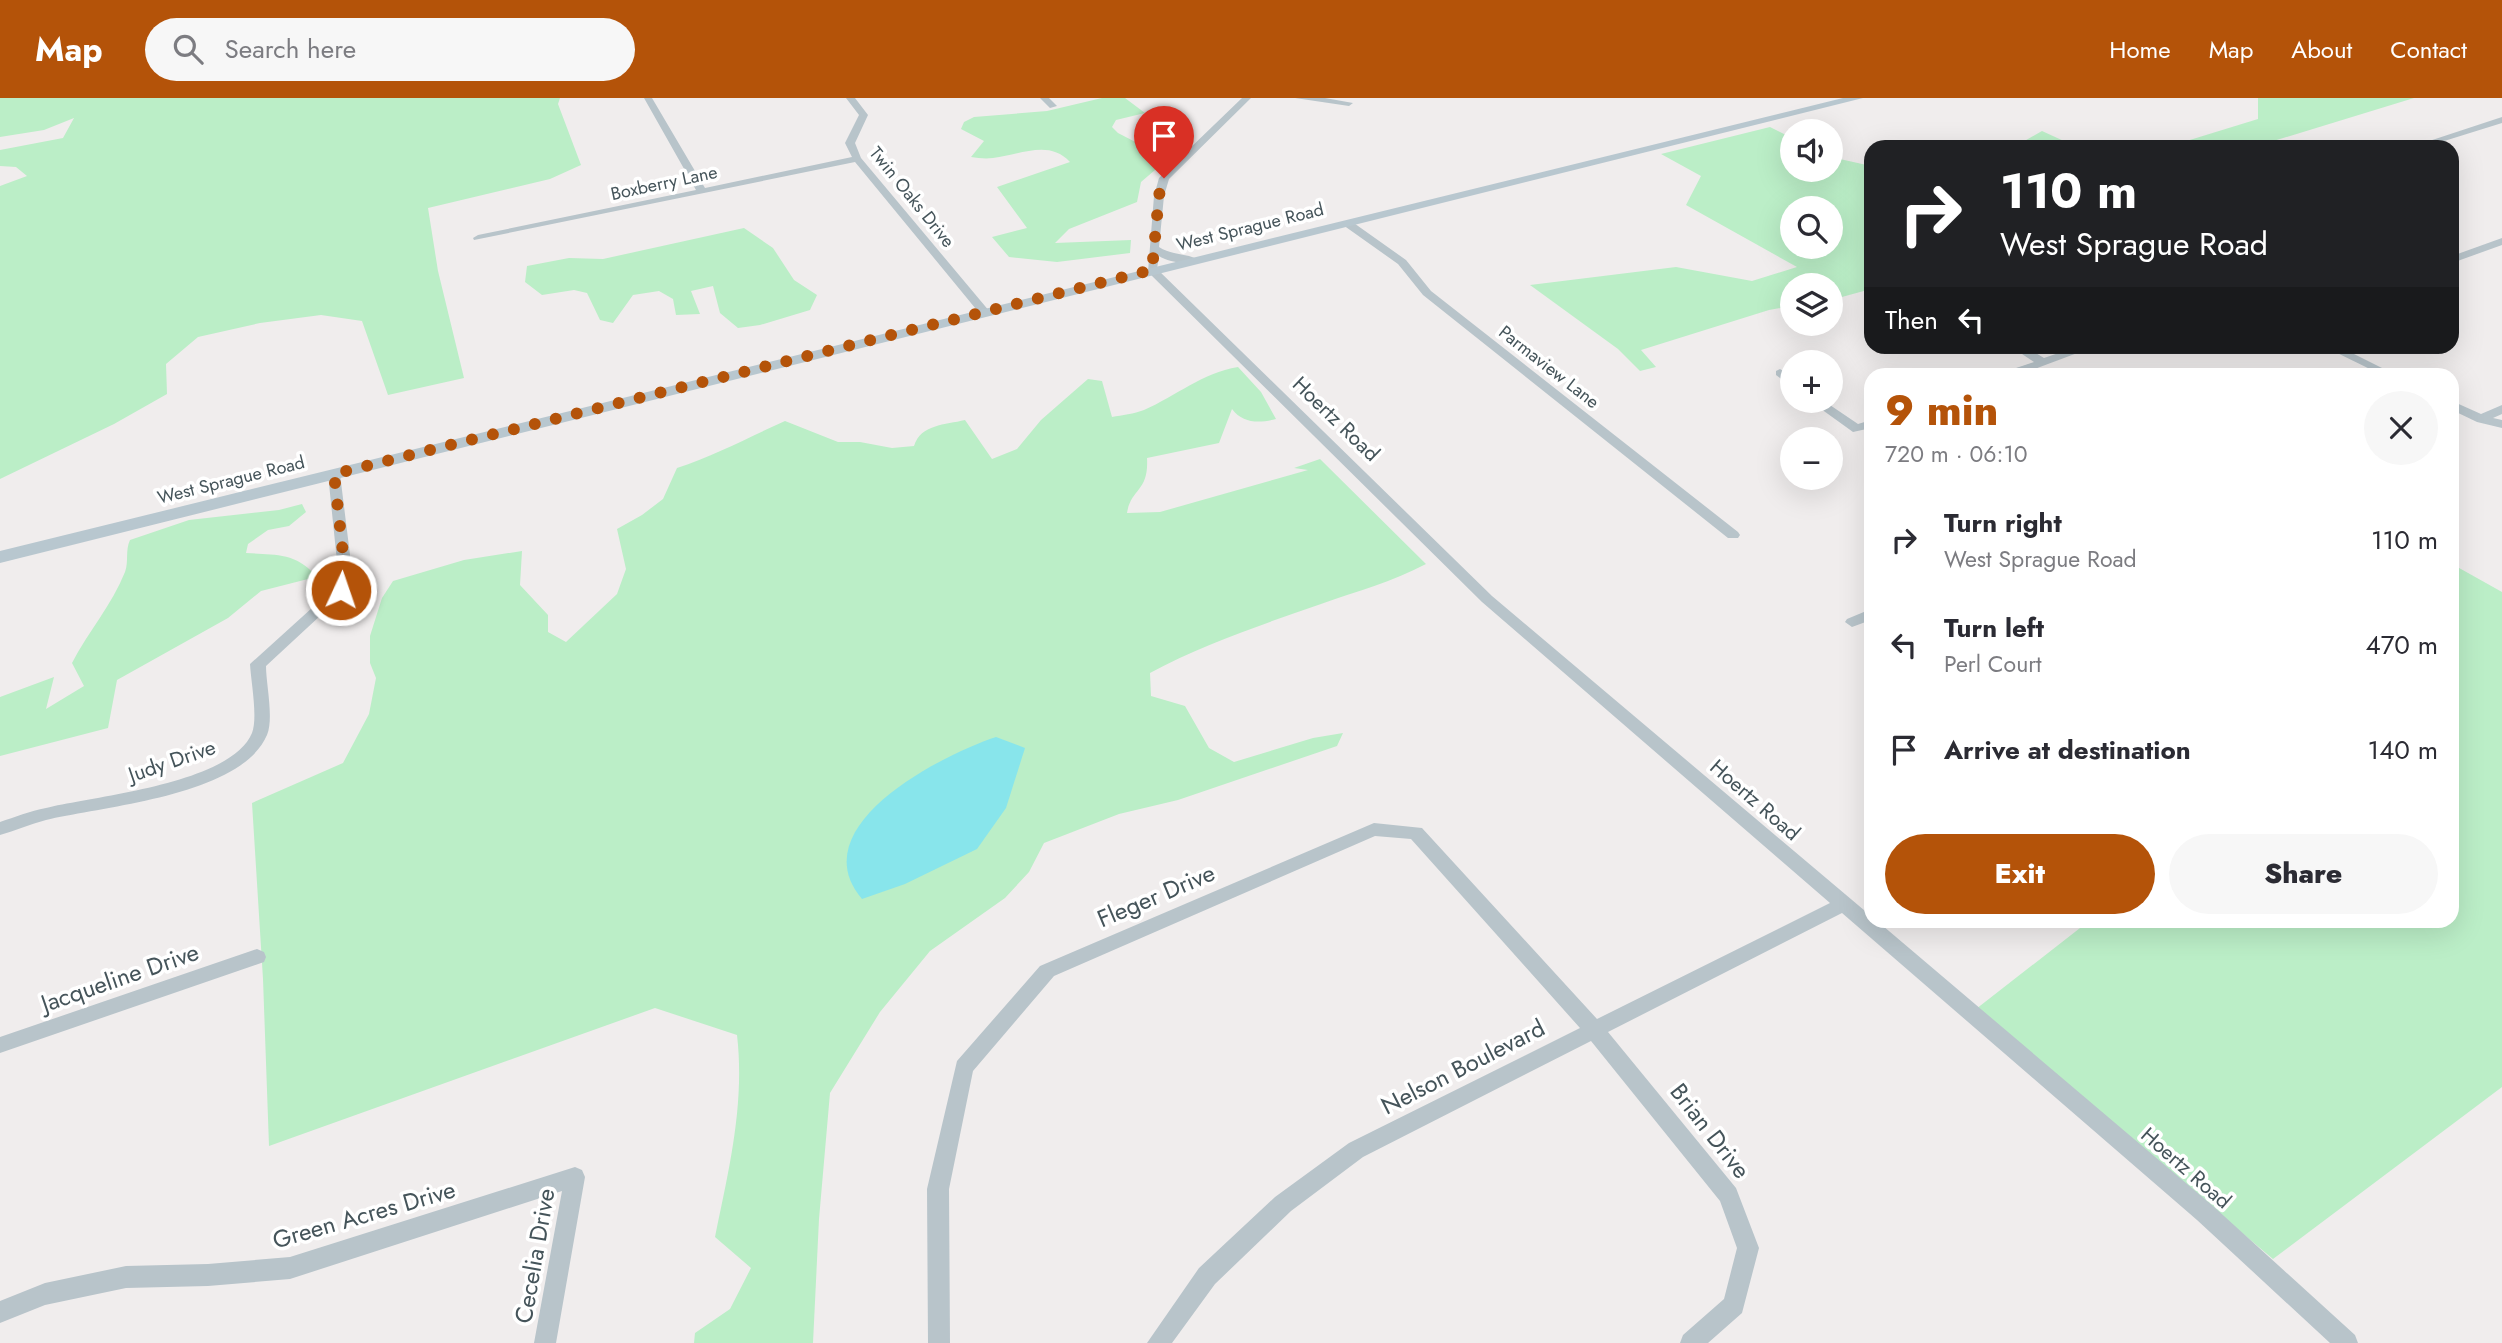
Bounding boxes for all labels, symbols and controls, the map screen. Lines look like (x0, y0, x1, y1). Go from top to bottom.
search box (145, 18, 635, 81)
text: Map (35, 26, 103, 73)
icon: search (169, 30, 207, 68)
text: Search here (225, 30, 356, 68)
text: Home (2109, 32, 2171, 67)
text: Map (2209, 32, 2253, 67)
text: About (2291, 32, 2352, 67)
text: Contact (2390, 32, 2467, 67)
pin (1134, 106, 1194, 178)
icon: arrive (1145, 117, 1183, 155)
map controls (1780, 119, 1843, 490)
button: sound (1780, 119, 1843, 182)
street label: Twin Oaks Drive (863, 141, 961, 253)
text: 110 m (2000, 156, 2137, 226)
street label: Boxberry Lane (608, 159, 720, 207)
icon: right (1885, 168, 1976, 259)
street label: West Sprague Road (1174, 196, 1326, 258)
button: search (1780, 196, 1843, 259)
text: West Sprague Road (2000, 221, 2268, 267)
button: layers (1780, 273, 1843, 336)
text: Then (1885, 301, 1938, 339)
icon: left (1952, 301, 1990, 339)
street label: Parmaview Lane (1493, 319, 1605, 415)
button: + (1780, 350, 1843, 413)
street label: Hoertz Road (1286, 370, 1386, 468)
text: 9 min (1885, 380, 1998, 441)
button: close (2364, 391, 2438, 465)
button: − (1780, 427, 1843, 490)
text: 720 m · 06:10 (1885, 437, 2028, 471)
street label: West Sprague Road (155, 449, 307, 511)
text: Turn right (1944, 504, 2062, 542)
icon: right (1885, 521, 1923, 559)
text: 110 m (2371, 521, 2438, 559)
text: West Sprague Road (1944, 542, 2137, 576)
position arrow (304, 553, 378, 627)
text: Turn left (1944, 609, 2044, 647)
icon: left (1885, 626, 1923, 664)
text: 470 m (2366, 626, 2438, 664)
text: Perl Court (1944, 647, 2042, 681)
icon: arrive (1885, 731, 1923, 769)
text: Arrive at destination (1944, 731, 2191, 769)
text: 140 m (2367, 731, 2438, 769)
street label: Judy Drive (122, 732, 220, 791)
street label: Hoertz Road (1703, 752, 1807, 848)
button: Exit (1885, 834, 2155, 914)
button: Share (2169, 834, 2438, 914)
street label: Fleger Drive (1092, 855, 1220, 936)
street label: Jacqueline Drive (33, 934, 203, 1022)
street label: Nelson Boulevard (1375, 1010, 1551, 1123)
street label: Brian Drive (1662, 1076, 1759, 1186)
street label: Hoertz Road (2134, 1120, 2238, 1216)
street label: Green Acres Drive (268, 1172, 459, 1257)
street label: Cecelia Drive (505, 1186, 564, 1326)

